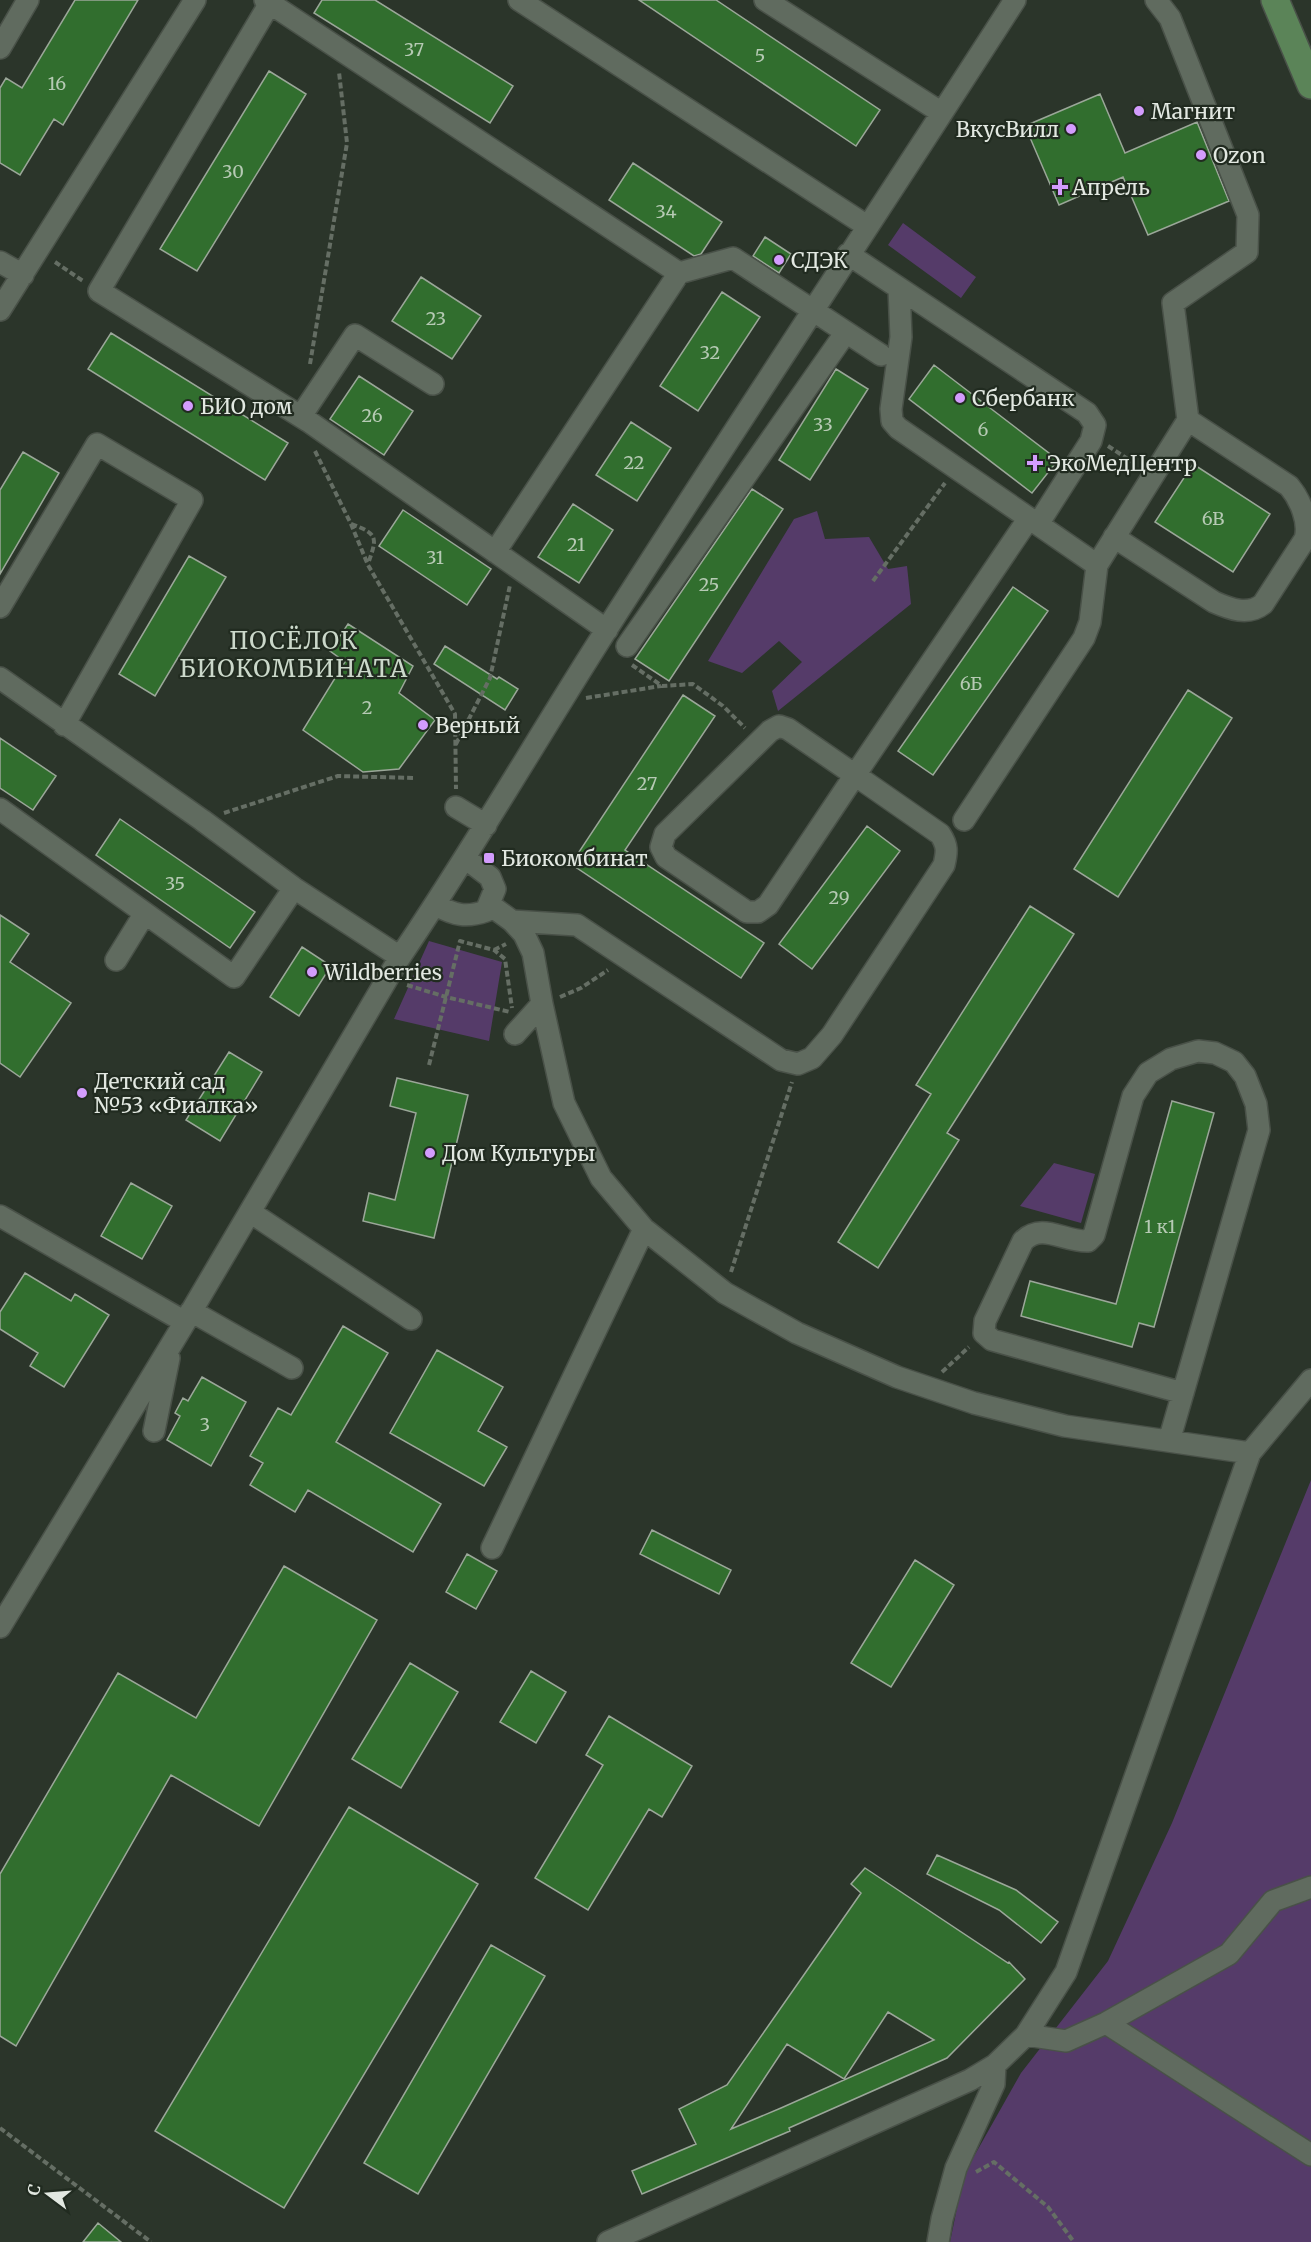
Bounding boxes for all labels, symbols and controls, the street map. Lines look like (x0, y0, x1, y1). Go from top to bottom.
house number: 37 (404, 38, 424, 61)
house number: 5 (755, 44, 765, 67)
house number: 16 (48, 72, 66, 95)
place label: Магнит (1151, 98, 1236, 125)
marker: Магнит (1132, 104, 1146, 118)
place label: ВкусВилл (956, 116, 1059, 143)
marker: ВкусВилл (1064, 122, 1078, 136)
place label: Ozon (1213, 142, 1266, 169)
marker: Ozon (1194, 148, 1208, 162)
house number: 30 (222, 160, 244, 183)
place label: Апрель (1071, 174, 1150, 201)
marker: Апрель (1053, 180, 1067, 194)
house number: 34 (655, 200, 677, 223)
place label: СДЭК (791, 247, 848, 274)
marker: СДЭК (772, 253, 786, 267)
house number: 23 (426, 307, 446, 330)
house number: 32 (700, 341, 720, 364)
place label: Сбербанк (972, 385, 1075, 412)
marker: Сбербанк (953, 391, 967, 405)
place label: БИО дом (200, 393, 293, 420)
marker: БИО дом (181, 399, 195, 413)
house number: 26 (361, 404, 383, 427)
house number: 33 (813, 413, 833, 436)
house number: 6 (978, 418, 989, 441)
place label: ЭкоМедЦентр (1047, 450, 1197, 477)
house number: 22 (623, 451, 645, 474)
marker: ЭкоМедЦентр (1028, 456, 1042, 470)
house number: 6В (1202, 507, 1224, 530)
house number: 21 (567, 533, 585, 556)
house number: 31 (426, 546, 444, 569)
house number: 25 (699, 573, 719, 596)
district label: ПОСЁЛОК БИОКОМБИНАТА (179, 625, 409, 684)
house number: 6Б (960, 672, 982, 695)
house number: 2 (362, 696, 372, 719)
place label: Верный (435, 712, 520, 739)
marker: Верный (416, 718, 430, 732)
house number: 27 (637, 772, 657, 795)
place label: Биокомбинат (501, 845, 648, 872)
marker: Биокомбинат (482, 851, 496, 865)
house number: 35 (165, 872, 185, 895)
house number: 29 (828, 886, 850, 909)
place label: Wildberries (323, 959, 442, 986)
marker: Wildberries (305, 965, 319, 979)
place label: Детский сад №53 «Фиалка» (94, 1068, 258, 1119)
marker: Детский сад №53 «Фиалка» (75, 1086, 89, 1100)
place label: Дом Культуры (442, 1140, 595, 1167)
marker: Дом Культуры (423, 1146, 437, 1160)
house number: 1 к1 (1144, 1215, 1176, 1238)
house number: 3 (200, 1413, 210, 1436)
north arrow (18, 2164, 78, 2224)
text: С (23, 2182, 45, 2198)

